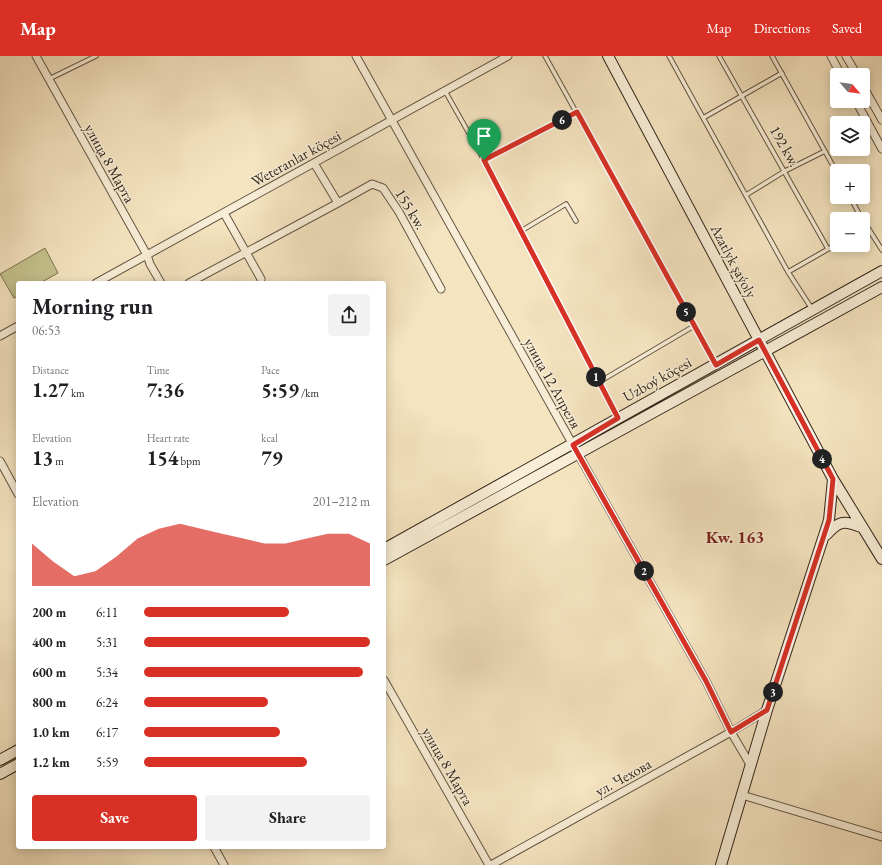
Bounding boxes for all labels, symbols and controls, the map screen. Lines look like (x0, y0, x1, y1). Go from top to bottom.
text: Map (20, 16, 56, 41)
text: Map (706, 19, 732, 37)
text: Directions (754, 19, 810, 37)
text: Saved (832, 19, 862, 37)
north arrow (830, 68, 870, 108)
map controls (830, 68, 870, 252)
pin: 6 (552, 110, 572, 130)
text: 6 (559, 113, 565, 127)
button: layers (830, 116, 870, 156)
pin (467, 119, 501, 160)
street label: улица 8 Марта (81, 120, 139, 206)
street label: 192 kw. (766, 122, 804, 170)
street label: Weteranlar köçesi (248, 125, 345, 191)
icon: arrive (473, 125, 495, 147)
button: + (830, 164, 870, 204)
street label: 155 kw. (391, 185, 431, 233)
button: − (830, 212, 870, 252)
street label: Azatlyk şaýoly (706, 220, 762, 302)
text: Morning run (32, 292, 153, 321)
button: share (328, 294, 370, 336)
pin: 5 (676, 302, 696, 322)
text: 5 (683, 305, 689, 319)
text: 06:53 (32, 322, 60, 339)
street label: улица 12 Апреля (520, 334, 586, 432)
street label: Uzboý köçesi (619, 352, 695, 406)
text: Distance (32, 363, 69, 377)
text: Time (147, 363, 170, 377)
text: Pace (261, 363, 280, 377)
pin: 1 (586, 367, 606, 387)
text: 1 (593, 370, 599, 384)
text: 1.27 (32, 377, 69, 403)
text: 7:36 (147, 377, 184, 403)
text: 5:59 (261, 377, 299, 403)
text: km (69, 386, 85, 400)
text: /km (299, 386, 319, 400)
text: Elevation (32, 431, 72, 445)
text: Heart rate (147, 431, 189, 445)
text: kcal (261, 431, 278, 445)
text: 13 (32, 445, 53, 471)
text: 154 (147, 445, 178, 471)
text: 79 (261, 445, 283, 471)
pin: 4 (812, 449, 832, 469)
text: 4 (819, 452, 825, 466)
text: m (53, 454, 64, 468)
text: bpm (178, 454, 201, 468)
text: Elevation (32, 493, 79, 510)
text: 201–212 m (313, 493, 370, 510)
district label: Kw. 163 (706, 526, 764, 548)
pin: 2 (634, 561, 654, 581)
text: 2 (641, 564, 647, 578)
text: 200 m (32, 604, 66, 621)
text: 6:11 (96, 604, 118, 621)
text: 400 m (32, 634, 66, 651)
text: 5:31 (96, 634, 118, 651)
text: 600 m (32, 664, 66, 681)
text: 5:34 (96, 664, 118, 681)
pin: 3 (763, 682, 783, 702)
text: 3 (770, 685, 776, 699)
text: 800 m (32, 694, 66, 711)
text: 6:24 (96, 694, 118, 711)
street label: улица 8 Марта (418, 723, 478, 809)
text: 1.0 km (32, 724, 70, 741)
text: 6:17 (96, 724, 118, 741)
text: 1.2 km (32, 754, 70, 771)
text: 5:59 (96, 754, 118, 771)
street label: ул. Чехова (591, 754, 655, 800)
button: Save (32, 795, 197, 841)
button: Share (205, 795, 370, 841)

